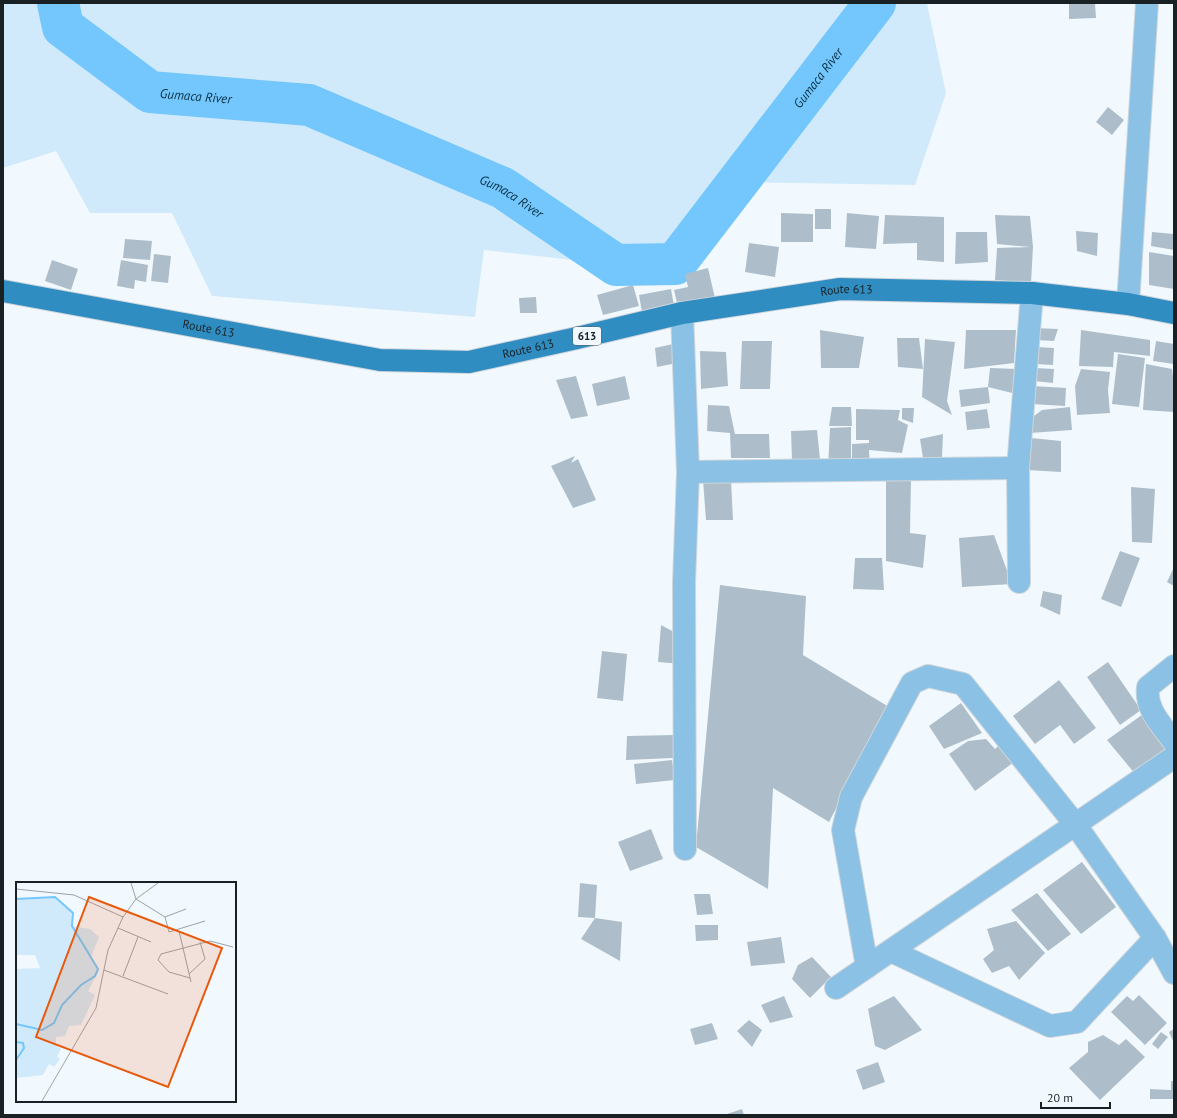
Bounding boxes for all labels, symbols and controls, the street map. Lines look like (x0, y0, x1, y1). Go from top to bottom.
water label: Gumaca River (789, 44, 847, 112)
water label: Gumaca River (159, 85, 233, 108)
water label: Gumaca River (477, 171, 547, 222)
street label: Route 613 (819, 281, 873, 299)
street label: Route 613 (182, 316, 236, 340)
road number: 613 (573, 327, 601, 345)
street label: Route 613 (501, 335, 555, 361)
inset map (16, 882, 236, 1102)
scale bar (1041, 1084, 1110, 1110)
text: 20 m (1047, 1090, 1073, 1105)

